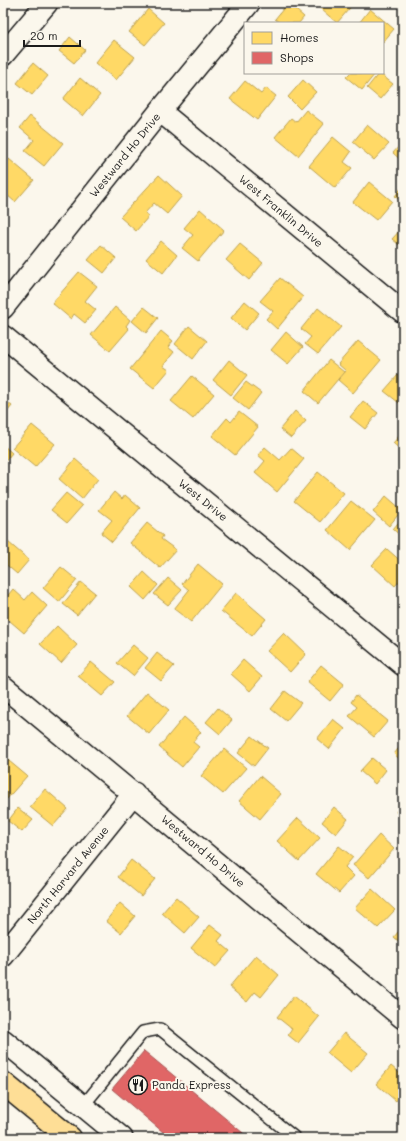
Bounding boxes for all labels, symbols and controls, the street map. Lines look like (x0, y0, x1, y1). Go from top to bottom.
scale bar (24, 22, 80, 48)
legend (244, 22, 384, 74)
text: 20 m (30, 27, 58, 43)
text: Homes (280, 29, 319, 45)
text: Shops (280, 49, 314, 65)
street label: Westward Ho Drive (86, 109, 164, 200)
street label: West Franklin Drive (236, 171, 327, 250)
street label: West Drive (176, 475, 231, 524)
street label: Westward Ho Drive (158, 811, 249, 890)
street label: North Harvard Avenue (23, 823, 112, 927)
restaurant icon: Panda Express (127, 1074, 149, 1096)
place label: Panda Express (152, 1077, 231, 1092)

